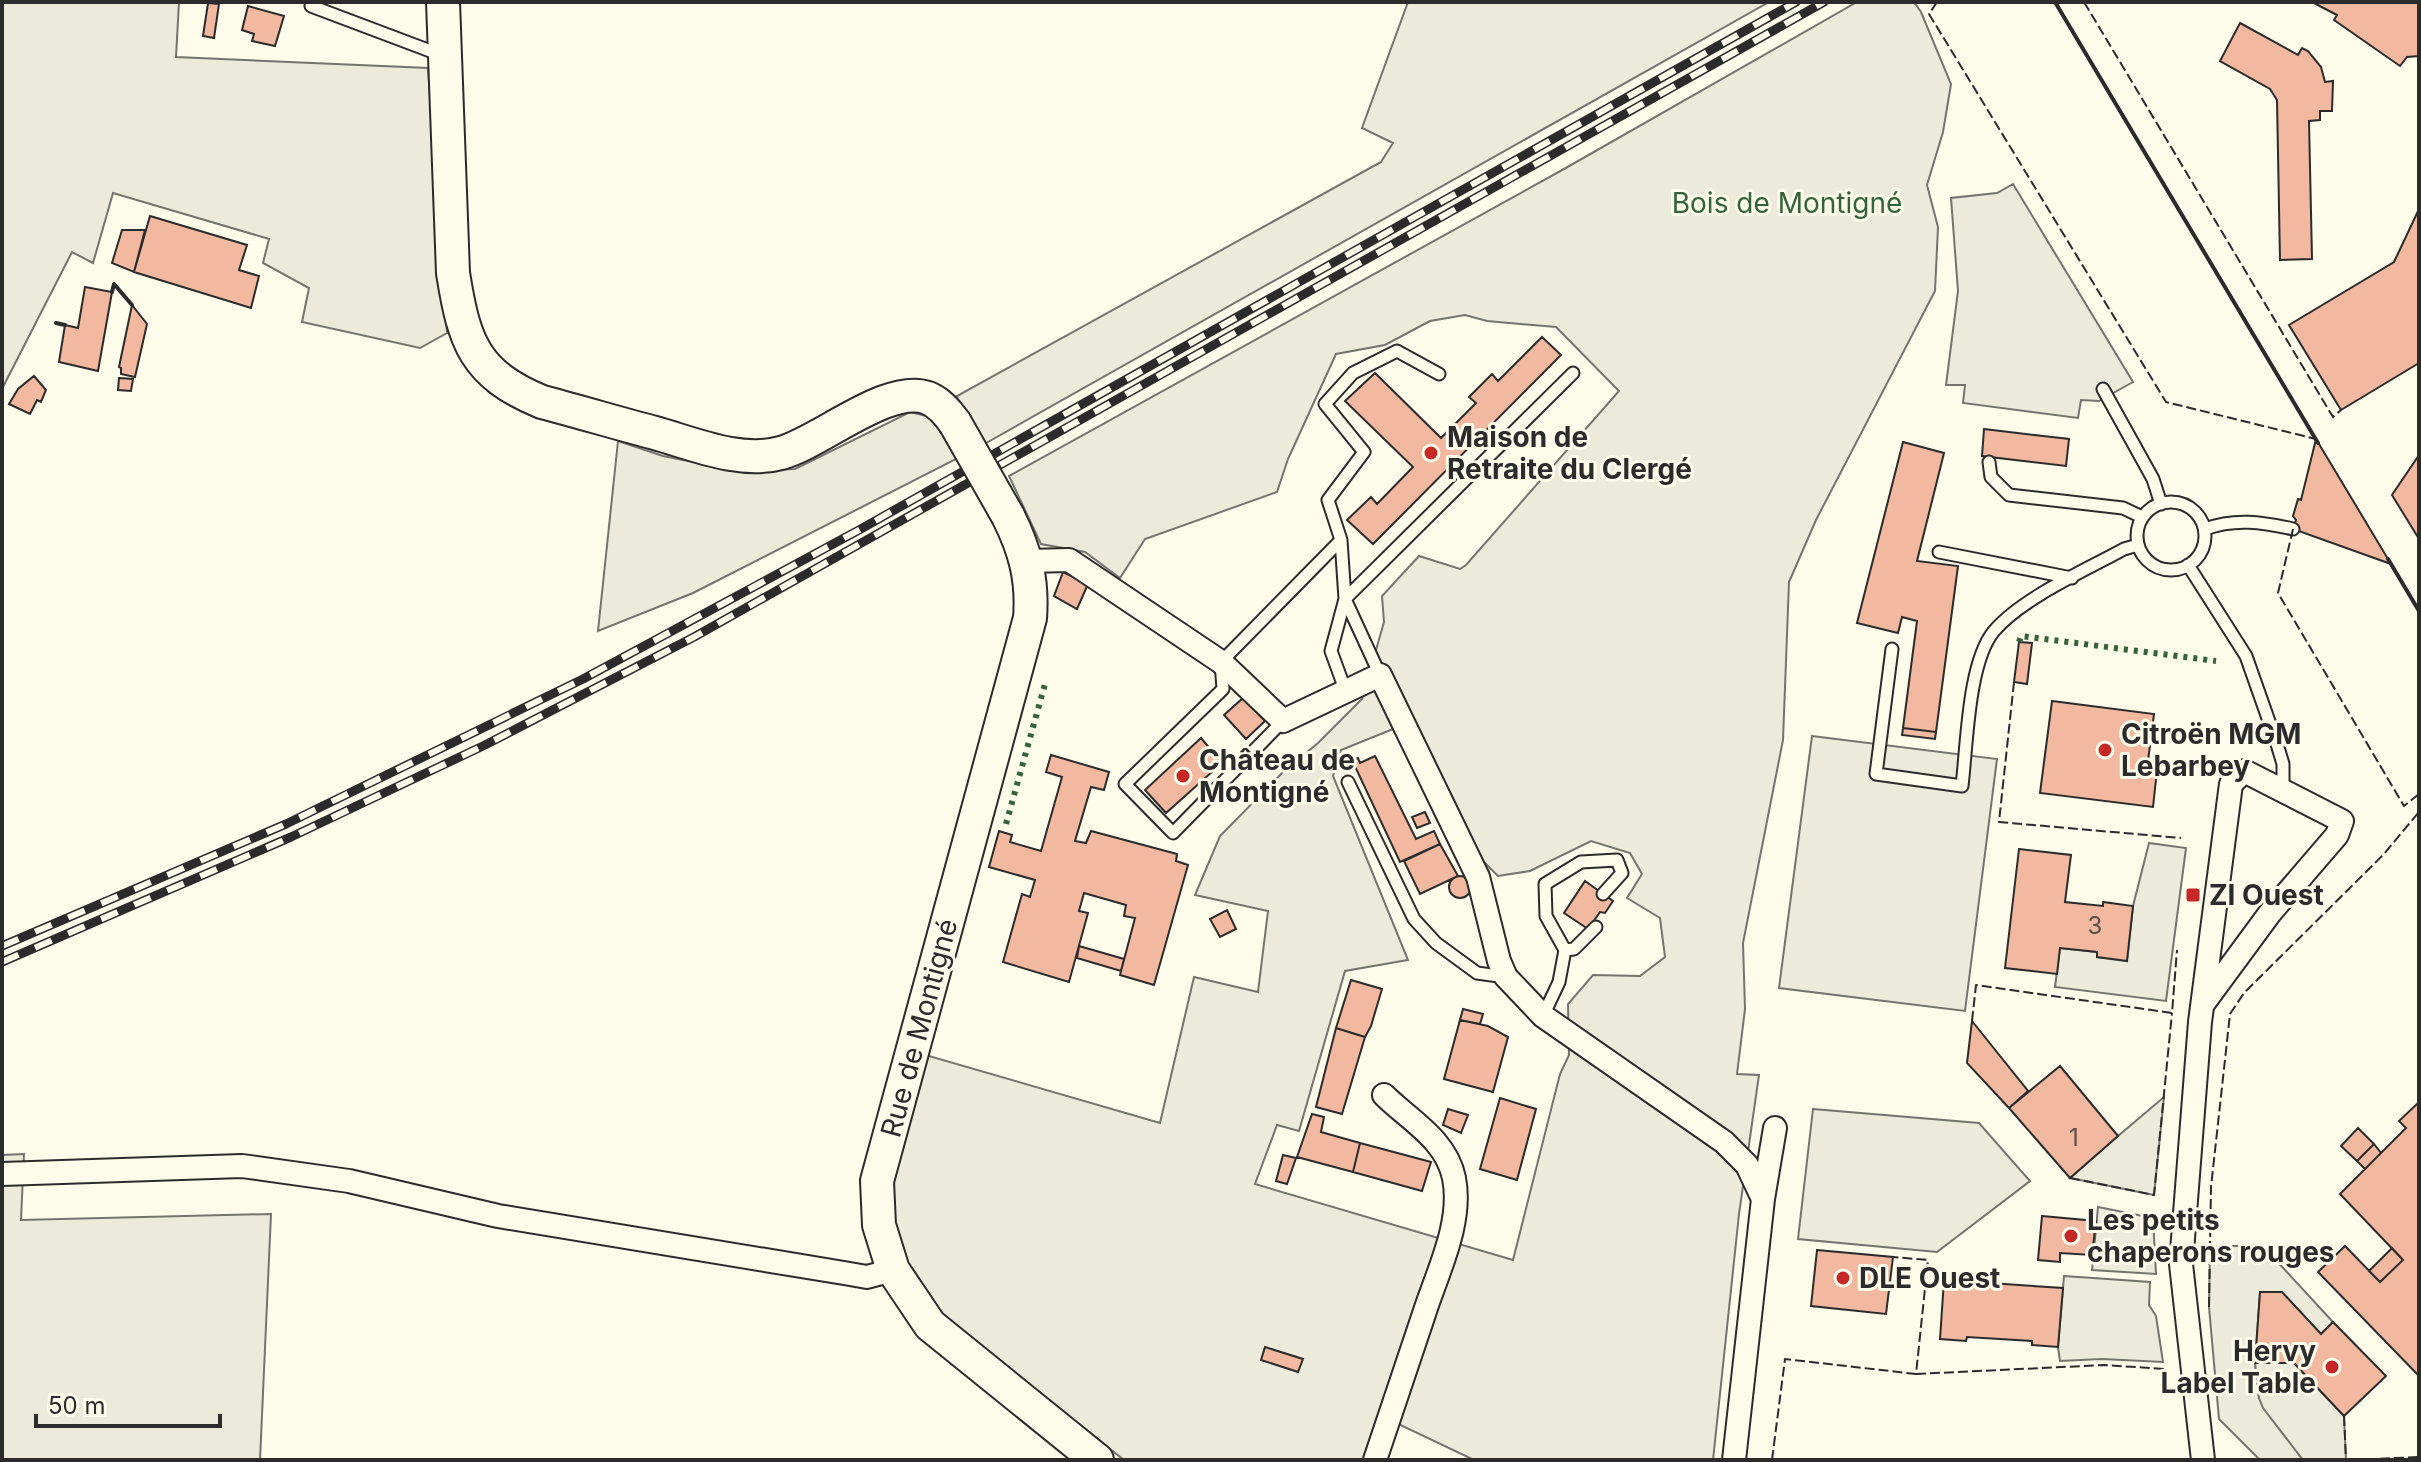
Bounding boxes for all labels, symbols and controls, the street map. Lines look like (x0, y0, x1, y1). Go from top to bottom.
park label: Bois de Montigné (1672, 186, 1902, 220)
place label: Maison de Retraite du Clergé (1447, 420, 1692, 486)
marker: Maison de Retraite du Clergé (1422, 444, 1440, 462)
place label: Citroën MGM Lebarbey (2121, 717, 2301, 783)
marker: Citroën MGM Lebarbey (2096, 741, 2114, 759)
place label: Château de Montigné (1199, 743, 1355, 809)
marker: Château de Montigné (1174, 767, 1192, 785)
place label: ZI Ouest (2209, 878, 2324, 912)
marker: ZI Ouest (2184, 886, 2202, 904)
house number: 3 (2088, 911, 2102, 940)
street label: Rue de Montigné (873, 915, 965, 1141)
house number: 1 (2069, 1123, 2079, 1152)
place label: Les petits chaperons rouges (2087, 1203, 2335, 1269)
marker: Les petits chaperons rouges (2062, 1227, 2080, 1245)
place label: DLE Ouest (1859, 1261, 2000, 1295)
marker: DLE Ouest (1834, 1269, 1852, 1287)
place label: Hervy Label Table (2161, 1334, 2316, 1400)
marker: Hervy Label Table (2323, 1358, 2341, 1376)
scale bar (36, 1378, 220, 1428)
text: 50 m (48, 1391, 106, 1420)

